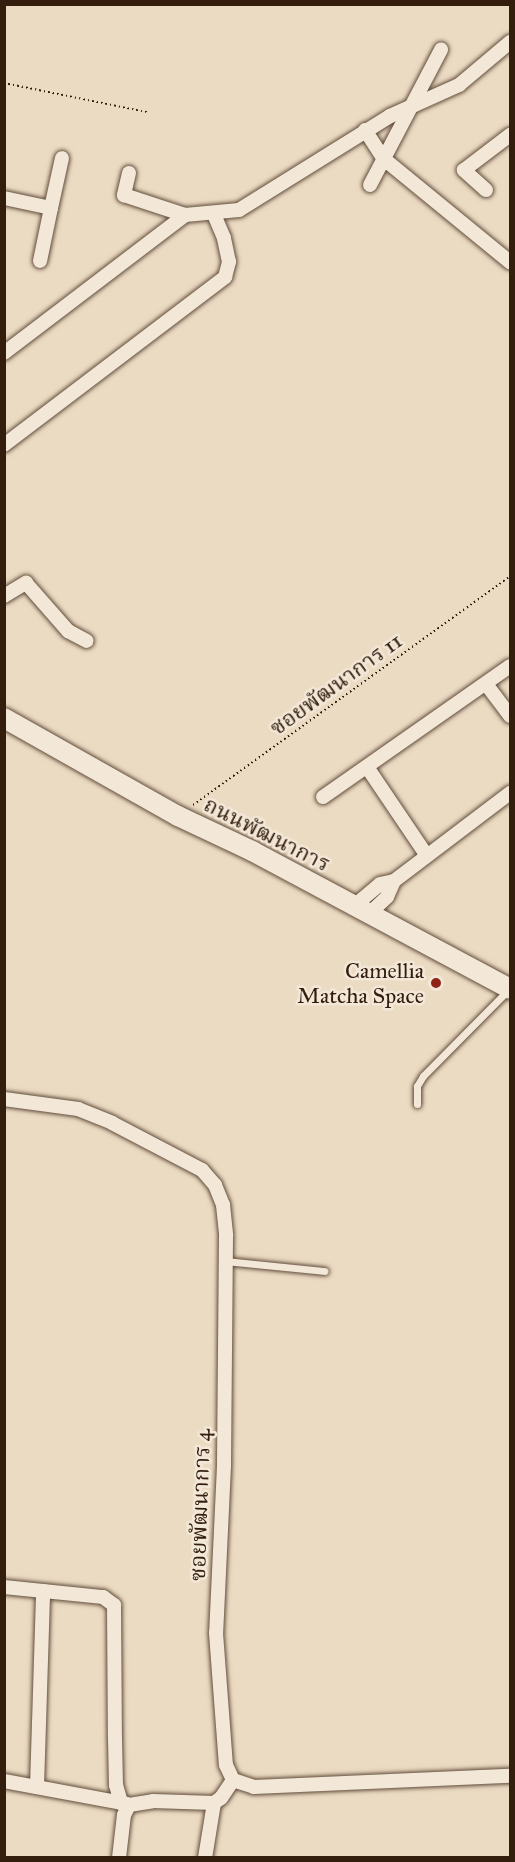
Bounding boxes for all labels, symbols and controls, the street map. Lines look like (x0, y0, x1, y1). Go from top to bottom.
street label: ซอยพัฒนาการ 11 (265, 627, 407, 741)
street label: ถนนพัฒนาการ (199, 791, 335, 877)
place label: Camellia Matcha Space (297, 957, 424, 1008)
marker: Camellia Matcha Space (429, 976, 443, 990)
street label: ซอยพัฒนาการ 4 (184, 1429, 216, 1581)

